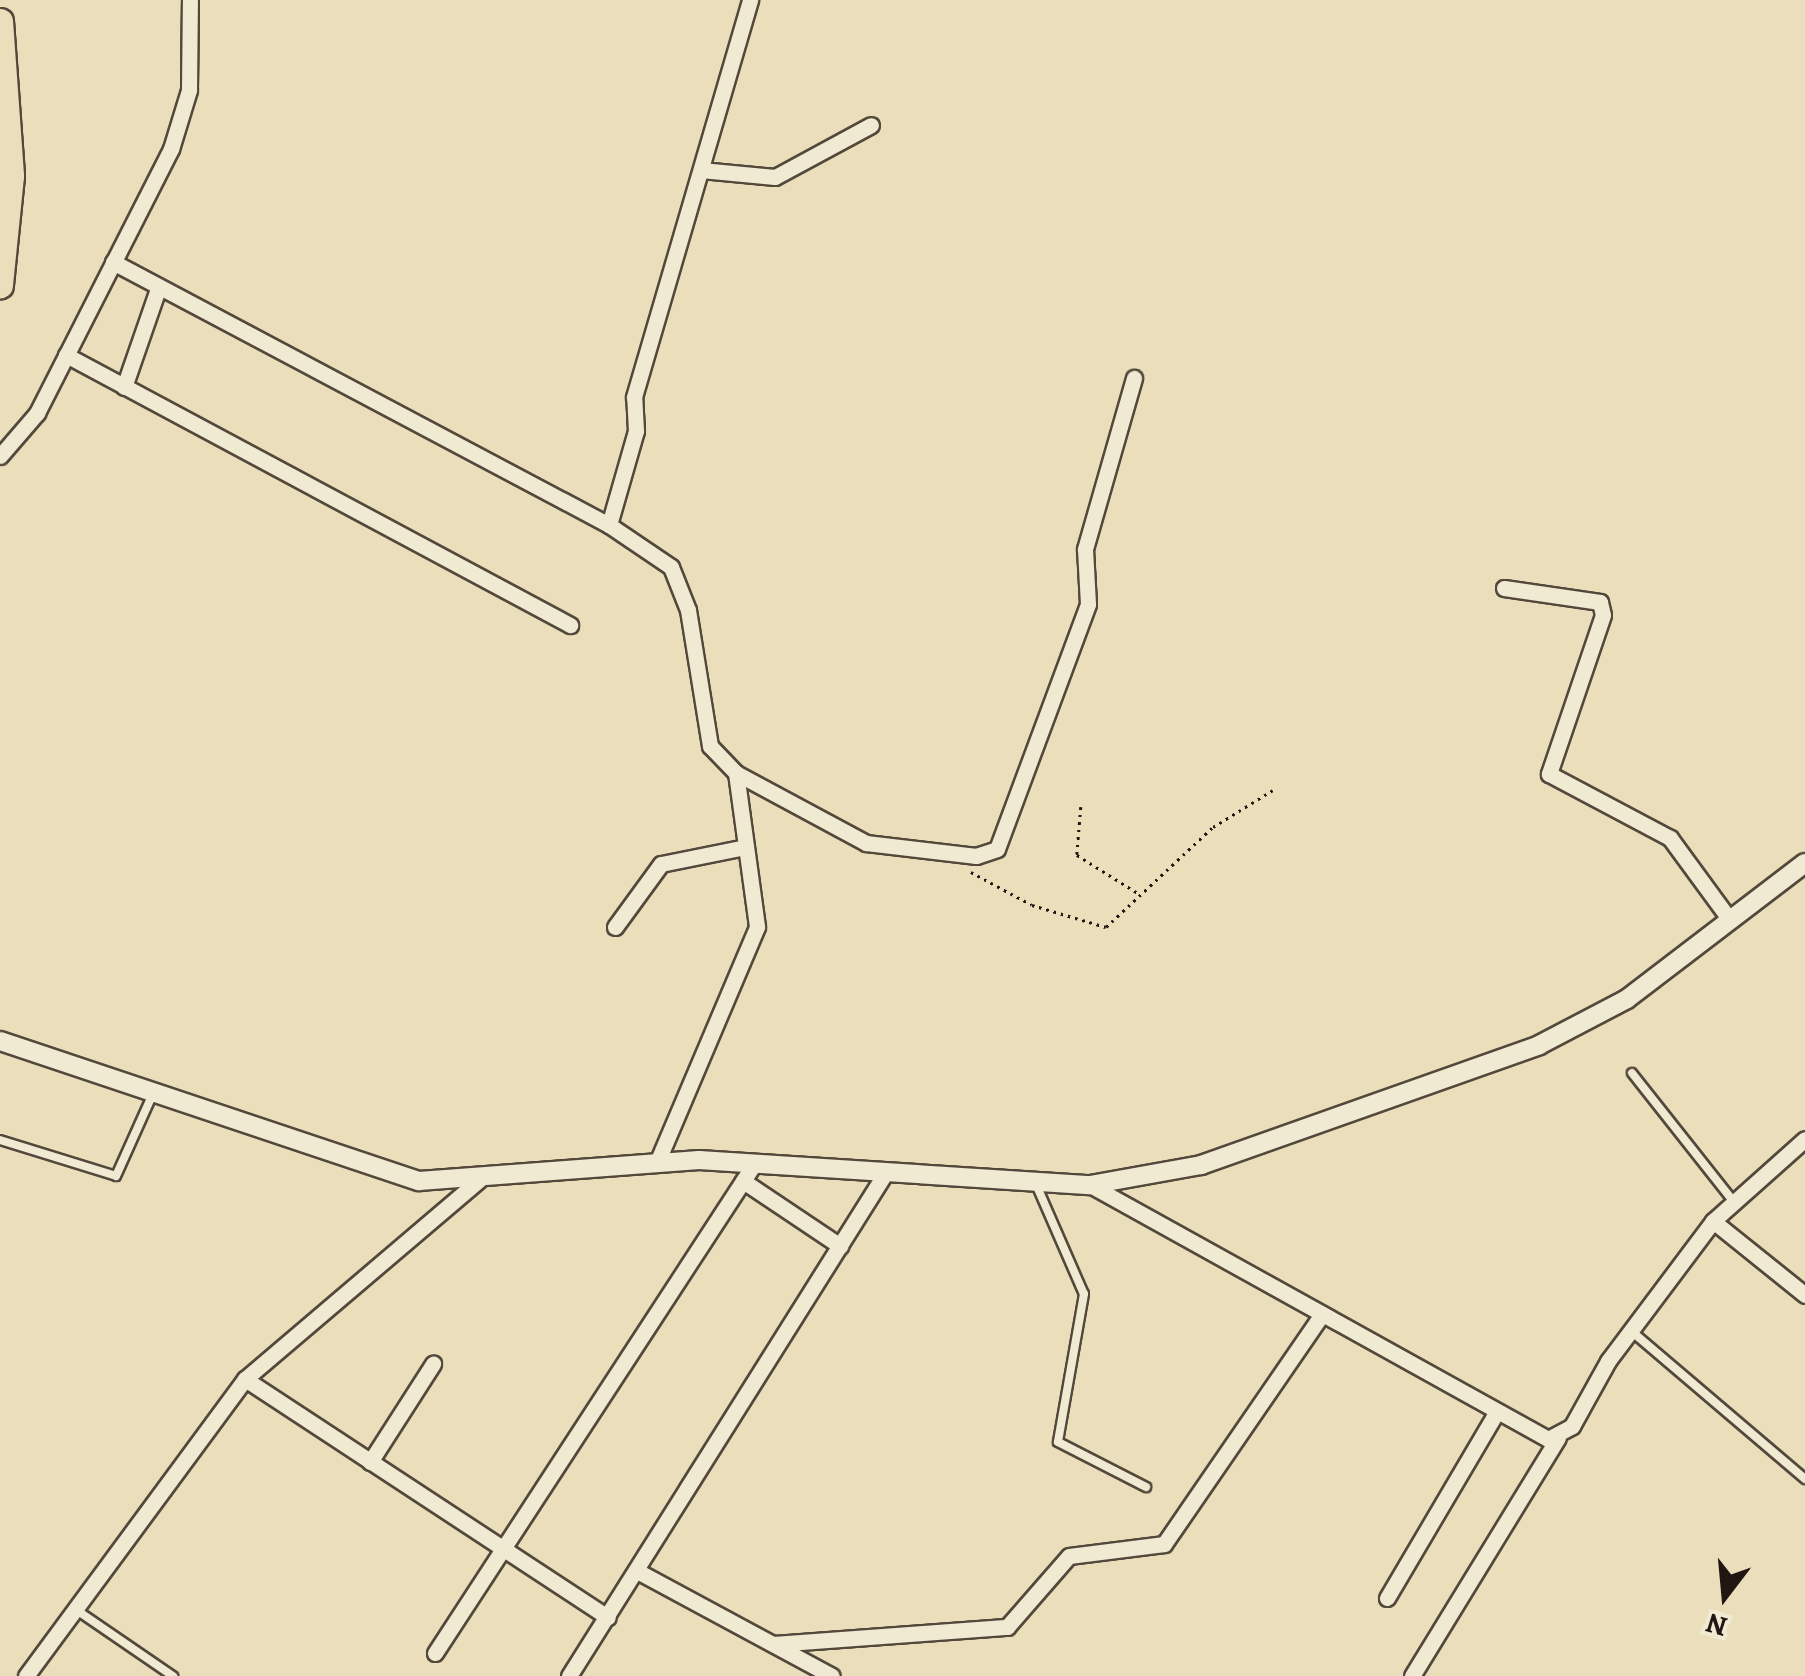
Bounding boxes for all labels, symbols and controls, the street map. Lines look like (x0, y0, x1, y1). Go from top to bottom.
north arrow (1675, 1546, 1775, 1646)
text: N (1702, 1604, 1732, 1646)

